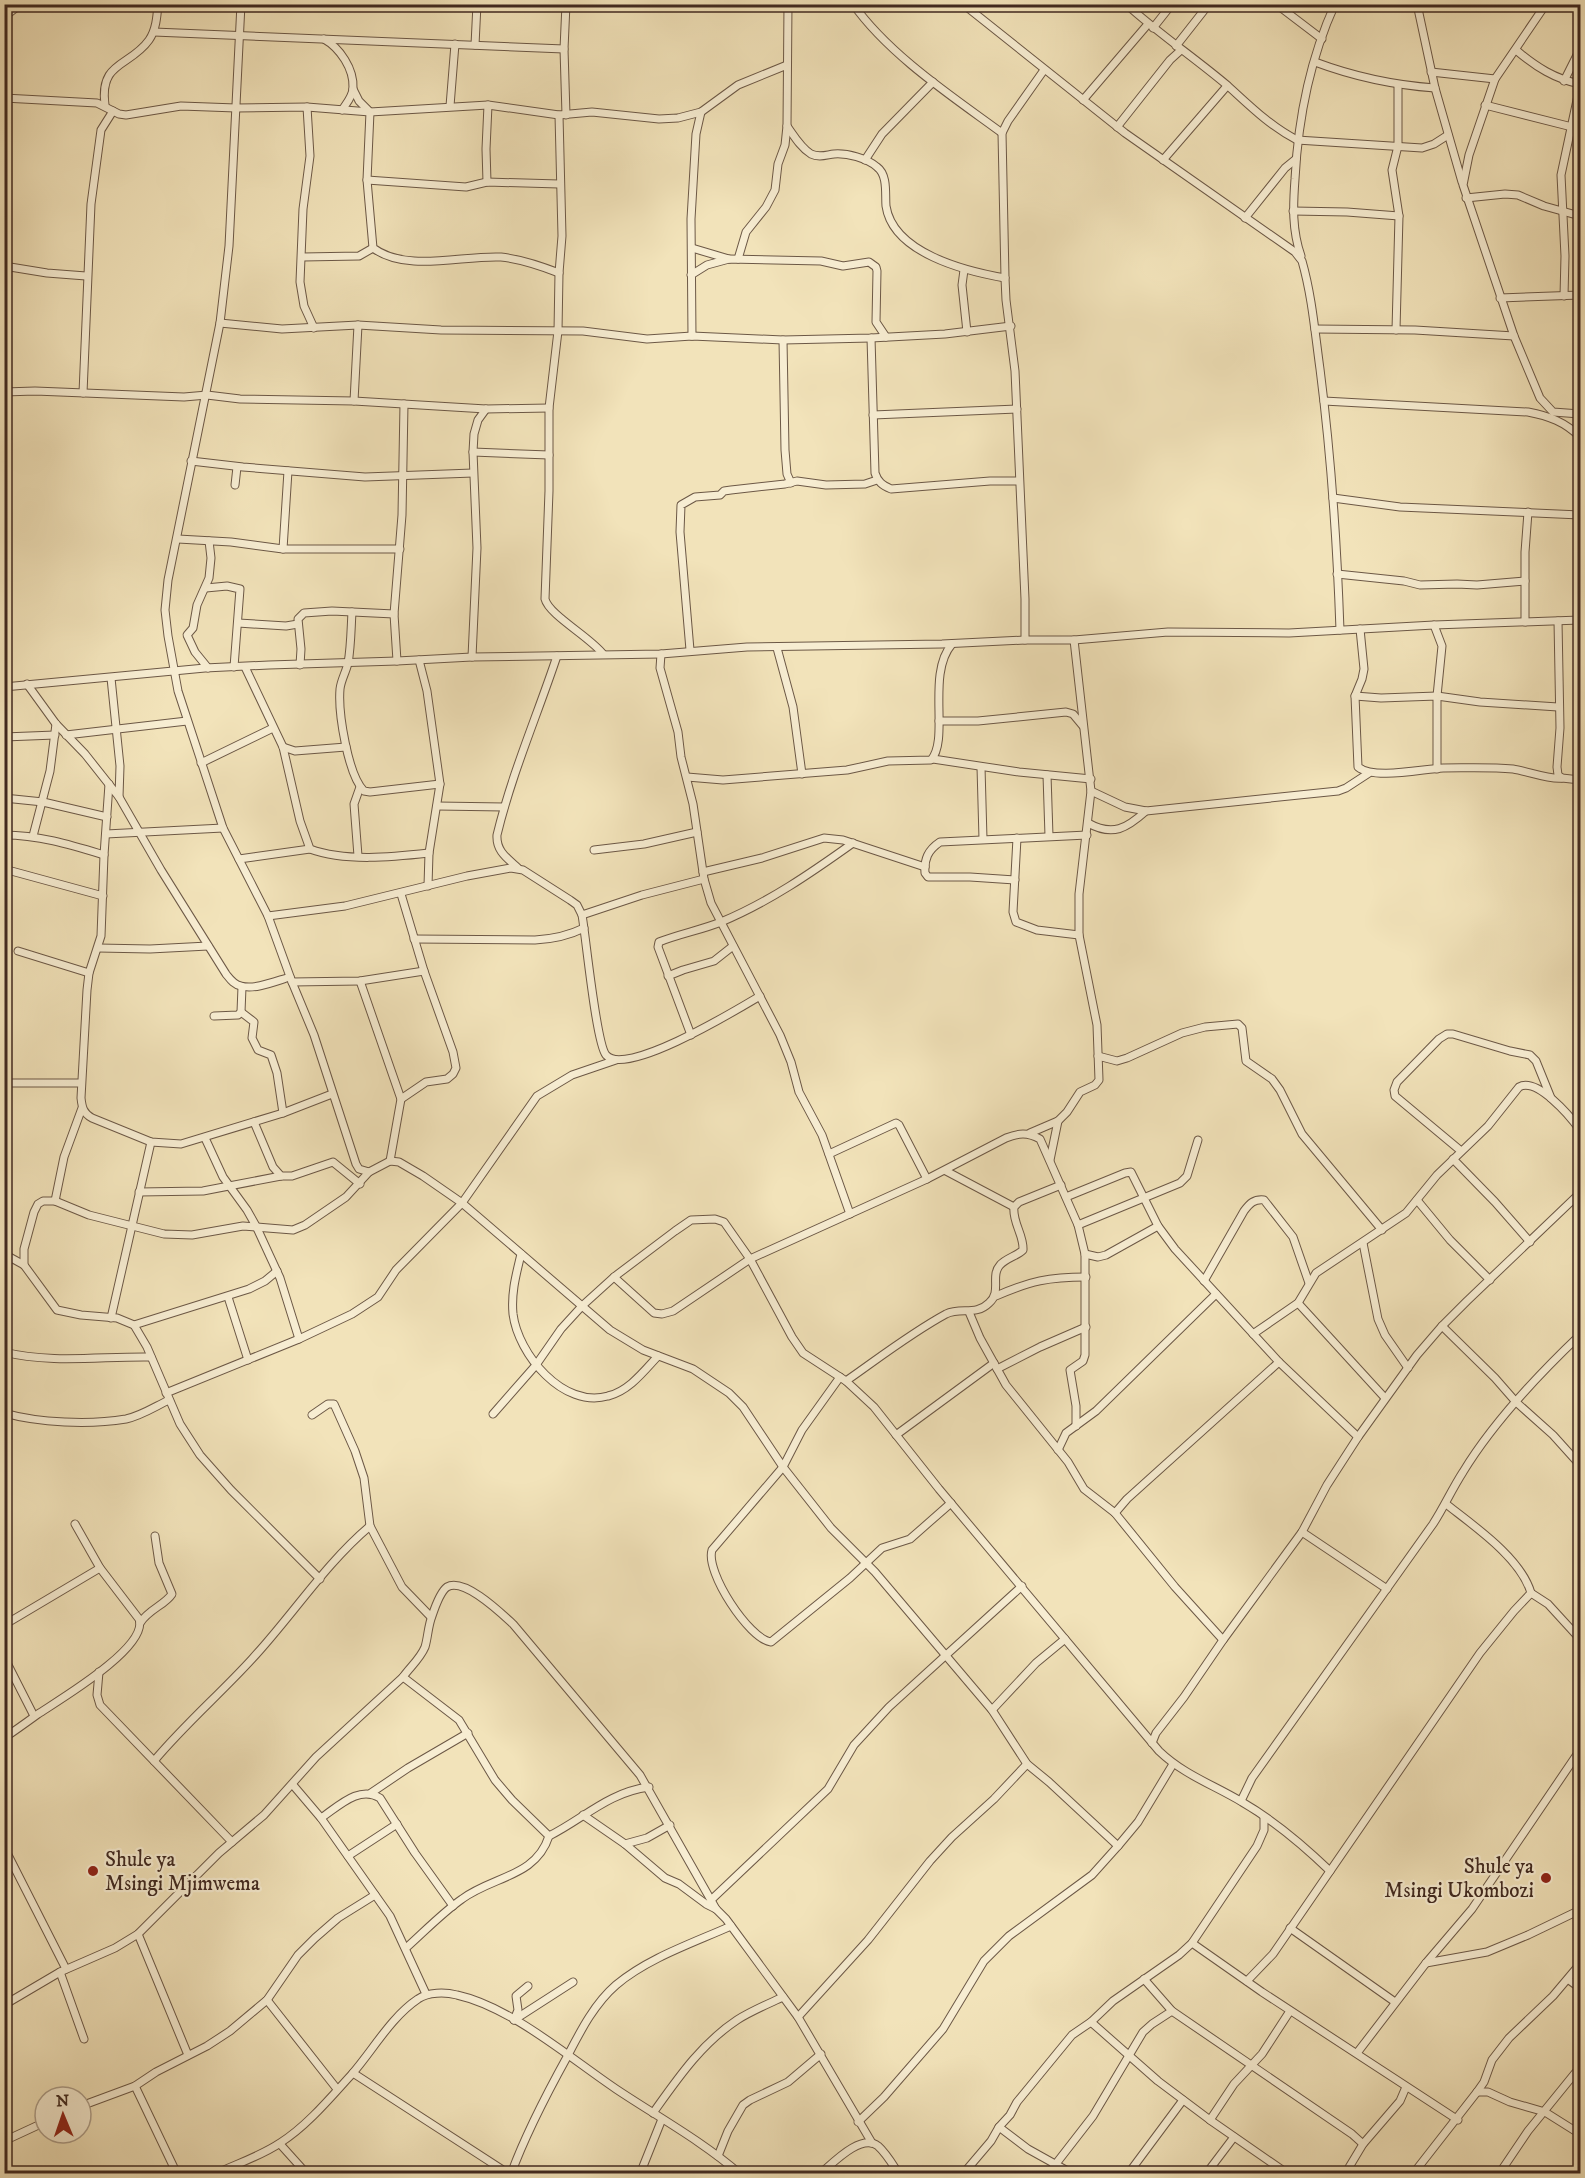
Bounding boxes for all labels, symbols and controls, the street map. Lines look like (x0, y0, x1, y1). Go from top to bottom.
place label: Shule ya Msingi Mjimwema (105, 1847, 260, 1897)
place label: Shule ya Msingi Ukombozi (1384, 1854, 1534, 1904)
marker: Shule ya Msingi Mjimwema (86, 1864, 100, 1878)
marker: Shule ya Msingi Ukombozi (1539, 1871, 1553, 1885)
north arrow (33, 2085, 93, 2145)
text: N (56, 2091, 69, 2111)

